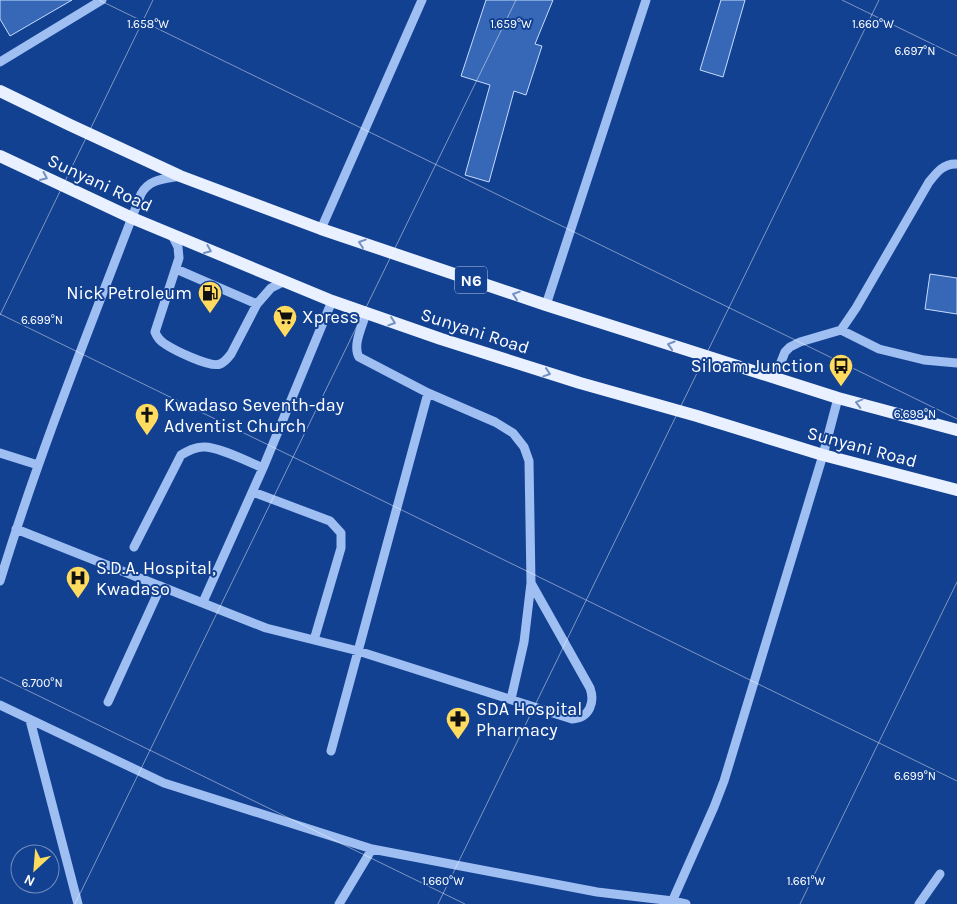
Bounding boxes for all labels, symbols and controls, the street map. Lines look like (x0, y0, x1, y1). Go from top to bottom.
text: 1.658°W (127, 17, 169, 31)
text: 1.659°W (490, 17, 532, 31)
text: 1.660°W (852, 17, 894, 31)
text: 6.697°N (895, 44, 935, 58)
street label: Sunyani Road (44, 149, 156, 217)
one-way arrow (39, 170, 48, 181)
one-way arrow (358, 239, 367, 249)
one-way arrow (203, 244, 212, 255)
road number: N6 (455, 266, 487, 294)
fuel station icon: Nick Petroleum (197, 280, 223, 314)
place label: Nick Petroleum (66, 282, 192, 304)
one-way arrow (512, 291, 521, 301)
street label: Sunyani Road (418, 303, 532, 359)
supermarket icon: Xpress (272, 304, 298, 338)
place label: Xpress (302, 306, 359, 328)
text: 6.699°N (21, 313, 63, 327)
one-way arrow (388, 316, 396, 326)
one-way arrow (667, 340, 675, 350)
bus stop icon: Siloam Junction (828, 353, 854, 387)
place label: Siloam Junction (691, 355, 824, 377)
one-way arrow (542, 367, 550, 377)
place label: Kwadaso Seventh-day Adventist Church (164, 394, 345, 437)
one-way arrow (856, 399, 864, 409)
church icon: Kwadaso Seventh-day Adventist Church (134, 402, 160, 436)
text: 6.698°N (894, 407, 936, 421)
street label: Sunyani Road (805, 422, 919, 472)
place label: S.D.A. Hospital, Kwadaso (96, 557, 216, 600)
hospital icon: S.D.A. Hospital, Kwadaso (65, 565, 91, 599)
text: 6.700°N (21, 676, 63, 690)
place label: SDA Hospital Pharmacy (476, 698, 582, 741)
pharmacy icon: SDA Hospital Pharmacy (445, 706, 471, 740)
text: 6.699°N (894, 769, 936, 783)
north arrow (10, 844, 60, 894)
text: N (21, 870, 38, 890)
text: 1.660°W (422, 874, 464, 888)
text: 1.661°W (787, 874, 826, 888)

